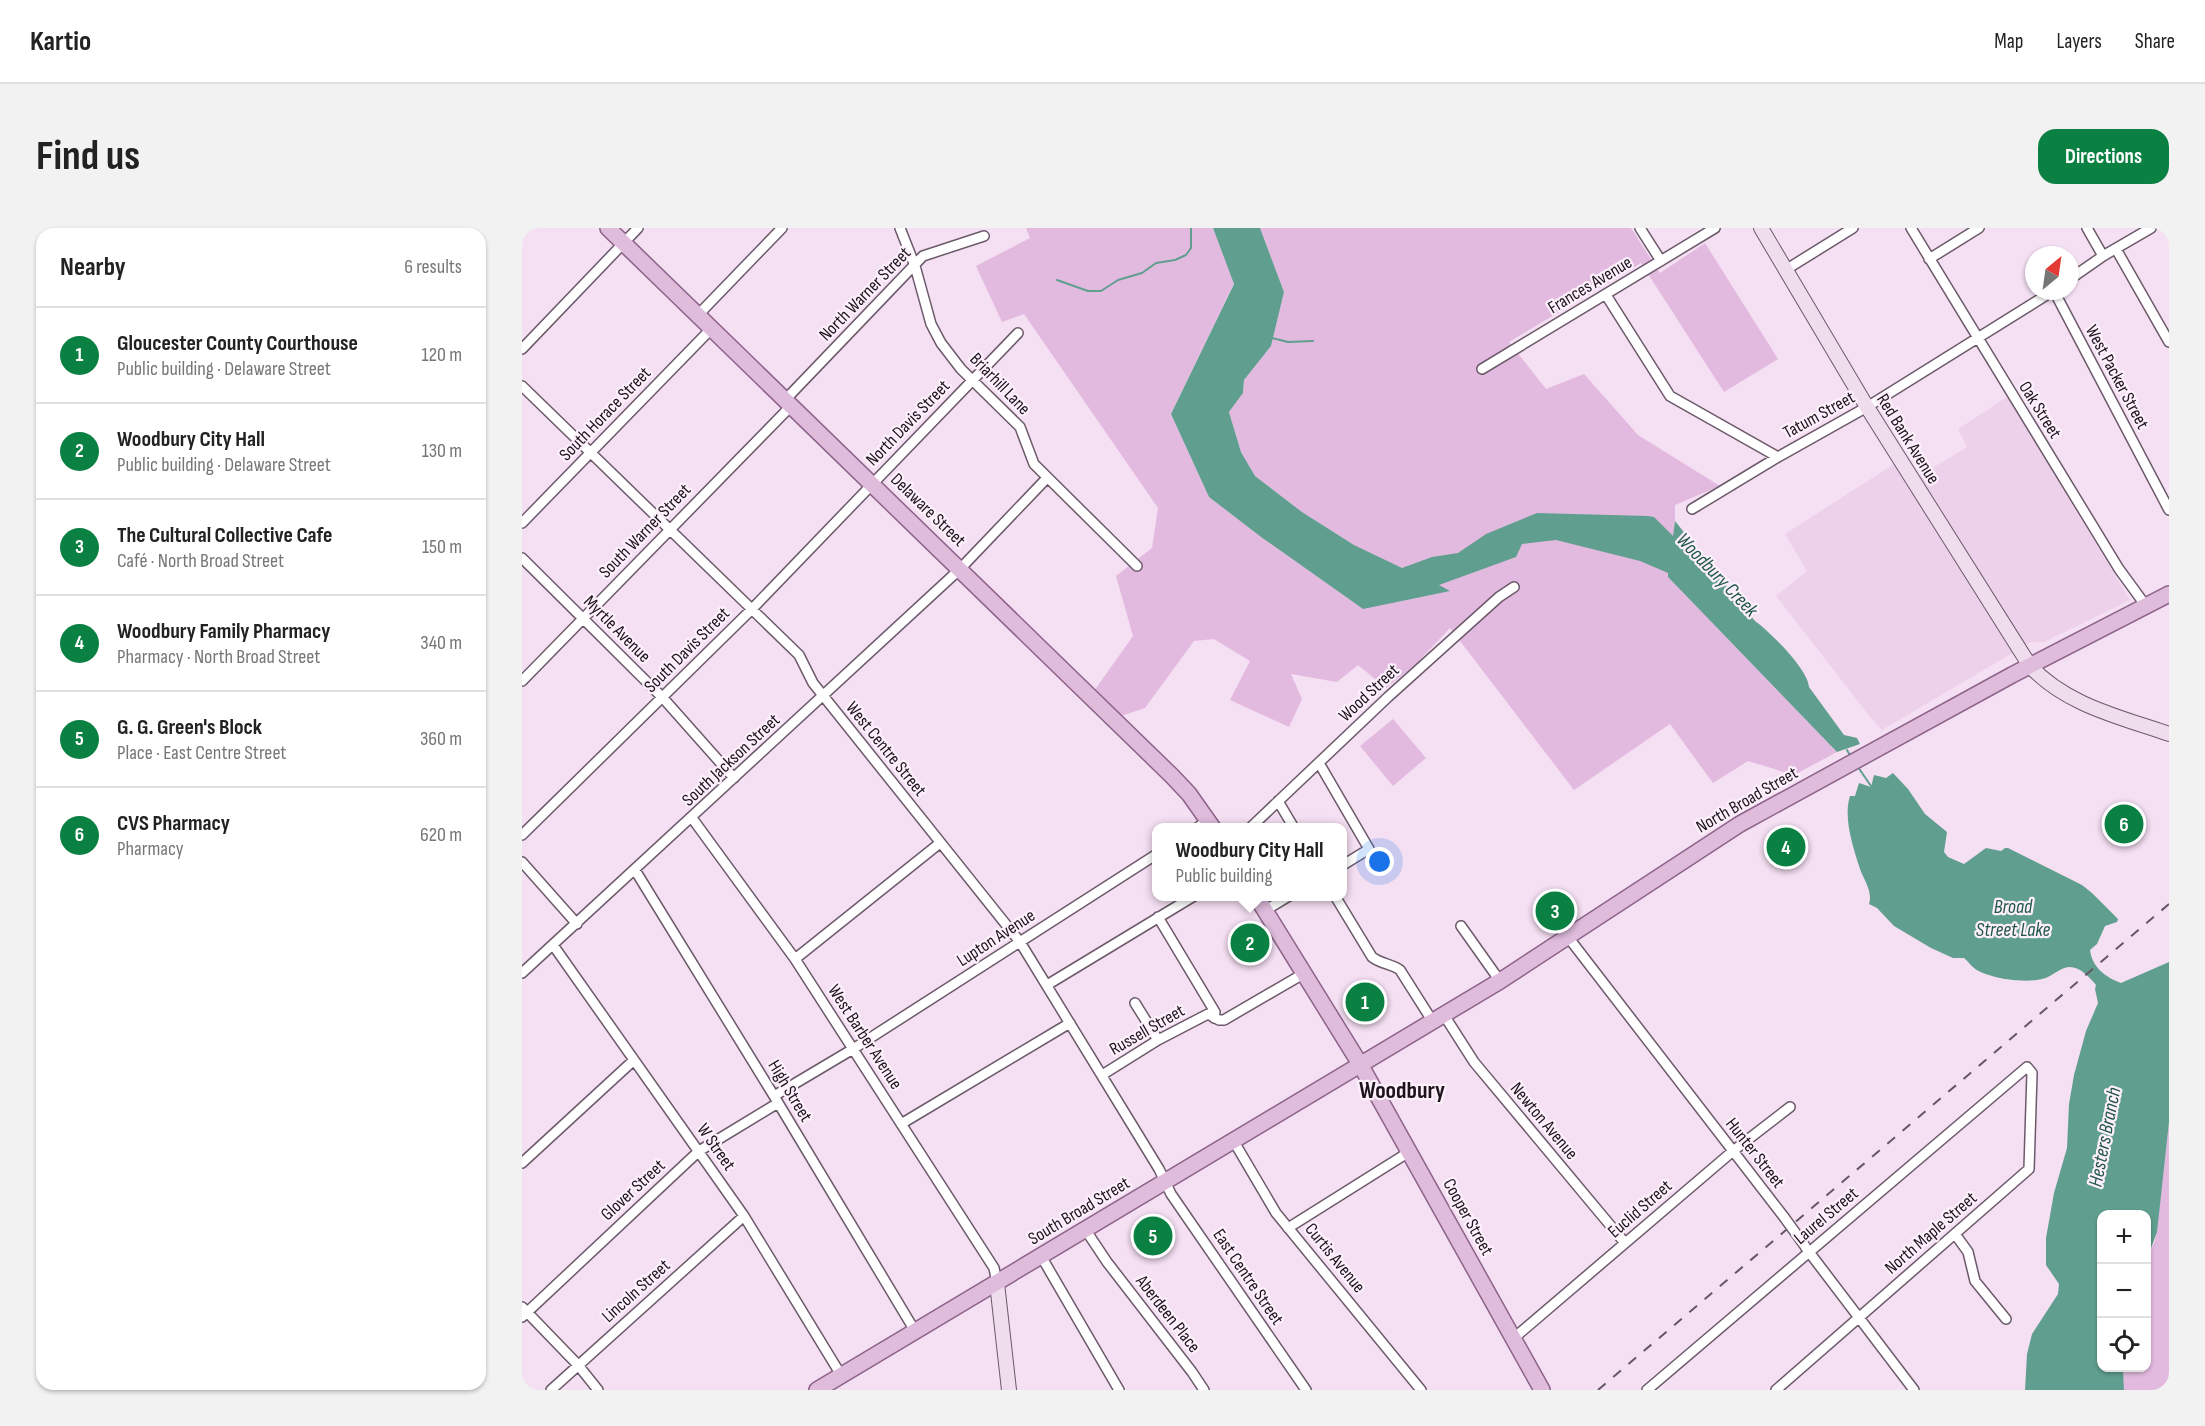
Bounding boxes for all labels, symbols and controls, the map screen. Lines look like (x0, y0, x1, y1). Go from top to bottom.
text: Kartio (30, 25, 91, 58)
text: Map (1994, 29, 2023, 54)
text: Layers (2056, 29, 2102, 54)
text: Share (2135, 29, 2175, 54)
button: Directions (2038, 129, 2169, 184)
text: Find us (36, 131, 140, 182)
street label: North Warner Street (815, 242, 915, 345)
north arrow (2025, 246, 2079, 300)
text: Nearby (60, 252, 126, 283)
street label: Frances Avenue (1544, 252, 1636, 318)
text: 6 results (404, 255, 462, 279)
street label: West Packer Street (2081, 321, 2153, 433)
text: Gloucester County Courthouse (117, 330, 358, 357)
text: 1 (76, 343, 83, 367)
text: 120 m (422, 343, 462, 367)
street label: Briarhill Lane (965, 349, 1035, 419)
text: Public building · Delaware Street (117, 357, 331, 381)
street label: South Horace Street (555, 362, 655, 465)
street label: North Davis Street (862, 375, 955, 470)
street label: Oak Street (2014, 378, 2066, 443)
street label: Tatum Street (1780, 387, 1859, 443)
street label: Red Bank Avenue (1872, 390, 1944, 488)
text: Woodbury City Hall (117, 426, 265, 453)
text: 2 (75, 439, 84, 463)
text: 130 m (422, 439, 462, 463)
text: Public building · Delaware Street (117, 453, 331, 477)
street label: Delaware Street (886, 469, 970, 551)
street label: South Warner Street (595, 479, 696, 583)
text: The Cultural Collective Cafe (117, 522, 332, 549)
water label: Woodbury Creek (1671, 528, 1763, 622)
text: 3 (75, 535, 84, 559)
text: 150 m (422, 535, 462, 559)
text: Café · North Broad Street (117, 549, 284, 573)
street label: Myrtle Avenue (579, 591, 655, 667)
street label: South Davis Street (640, 603, 734, 697)
text: Woodbury Family Pharmacy (117, 618, 330, 645)
text: 4 (75, 631, 84, 655)
text: 340 m (420, 631, 462, 655)
text: Pharmacy · North Broad Street (117, 645, 320, 669)
street label: Wood Street (1335, 660, 1404, 726)
street label: West Centre Street (841, 697, 931, 801)
street label: South Jackson Street (678, 709, 784, 811)
text: G. G. Green's Block (117, 714, 262, 741)
text: 5 (75, 727, 84, 751)
text: 360 m (420, 727, 462, 751)
text: Place · East Centre Street (117, 741, 286, 765)
street label: North Broad Street (1693, 762, 1802, 838)
pin: 6 (2104, 802, 2144, 846)
text: CVS Pharmacy (117, 810, 230, 837)
text: 6 (75, 823, 84, 847)
text: 620 m (420, 823, 462, 847)
popup (1152, 823, 1347, 901)
pin: 4 (1766, 824, 1806, 870)
text: Pharmacy (117, 837, 184, 861)
text: Woodbury City Hall (1176, 837, 1323, 864)
your location (1365, 847, 1394, 876)
text: Public building (1176, 864, 1272, 888)
pin: 3 (1536, 888, 1574, 934)
water label: Broad Street Lake (1976, 895, 2050, 942)
street label: Lupton Avenue (953, 905, 1039, 971)
pin: 2 (1230, 920, 1270, 966)
pin: 1 (1346, 980, 1384, 1024)
street label: West Barber Avenue (823, 981, 907, 1093)
street label: Russell Street (1106, 1000, 1189, 1060)
street label: High Street (763, 1056, 817, 1126)
district label: Woodbury (1359, 1076, 1445, 1105)
street label: Newton Avenue (1506, 1078, 1582, 1164)
water label: Hesters Branch (2084, 1085, 2126, 1189)
street label: Hunter Street (1721, 1114, 1789, 1193)
street label: W Street (692, 1119, 740, 1175)
street label: Glover Street (597, 1155, 670, 1225)
street label: South Broad Street (1025, 1172, 1134, 1249)
street label: Cooper Street (1438, 1175, 1498, 1259)
street label: Euclid Street (1604, 1175, 1677, 1242)
street label: Laurel Street (1790, 1183, 1863, 1249)
street label: North Maple Street (1881, 1187, 1982, 1279)
map controls (2097, 1210, 2151, 1372)
button: + (2097, 1210, 2151, 1264)
pin: 5 (1134, 1214, 1172, 1258)
street label: Curtis Avenue (1300, 1219, 1370, 1297)
street label: East Centre Street (1208, 1225, 1288, 1329)
street label: Lincoln Street (598, 1255, 675, 1327)
button: − (2097, 1264, 2151, 1318)
street label: Aberdeen Place (1131, 1270, 1205, 1357)
button: locate (2097, 1318, 2151, 1372)

